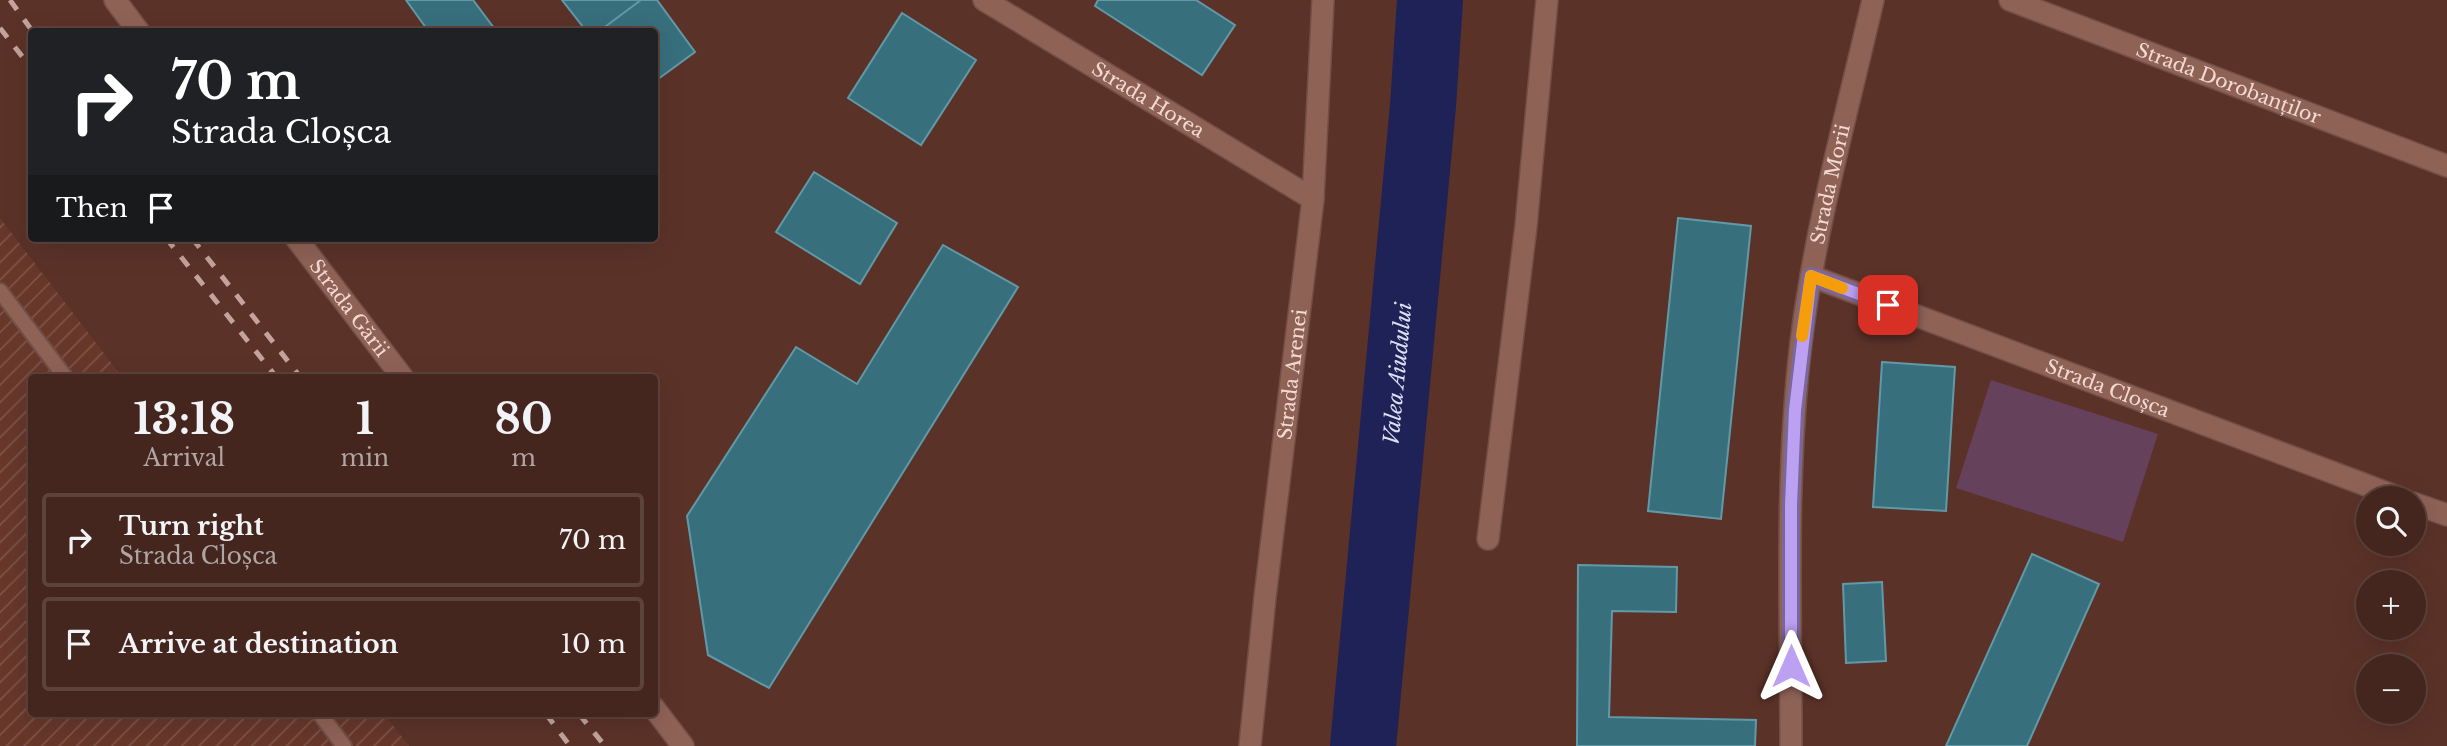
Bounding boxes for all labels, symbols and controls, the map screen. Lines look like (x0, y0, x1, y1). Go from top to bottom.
street label: Strada Dorobanților (2133, 38, 2324, 129)
text: 70 m (171, 51, 301, 112)
icon: right (56, 56, 147, 147)
street label: Strada Horea (1088, 57, 1209, 142)
text: Strada Cloșca (171, 112, 391, 152)
street label: Strada Morii (1806, 121, 1855, 246)
icon: arrive (142, 189, 180, 227)
text: Then (56, 192, 128, 224)
street label: Strada Gării (305, 255, 394, 362)
pin (1858, 275, 1918, 335)
icon: arrive (1869, 286, 1907, 324)
water label: Valea Aiudului (1378, 300, 1418, 446)
street label: Strada Arenei (1273, 307, 1311, 441)
street label: Strada Cloșca (2042, 354, 2173, 422)
text: 13:18 (133, 393, 235, 445)
text: 1 (356, 393, 374, 445)
text: 80 (494, 393, 553, 445)
text: Arrival (144, 444, 225, 472)
text: min (341, 444, 389, 472)
text: m (511, 444, 536, 472)
map controls (2356, 486, 2426, 724)
button: search (2356, 486, 2426, 556)
text: Turn right (119, 510, 264, 542)
icon: right (60, 521, 98, 559)
text: 70 m (559, 524, 626, 556)
text: Strada Cloșca (119, 542, 277, 570)
button: + (2356, 570, 2426, 640)
icon: arrive (60, 625, 98, 663)
text: Arrive at destination (119, 628, 399, 660)
text: 10 m (560, 628, 626, 660)
position arrow (1754, 629, 1828, 703)
button: − (2356, 654, 2426, 724)

